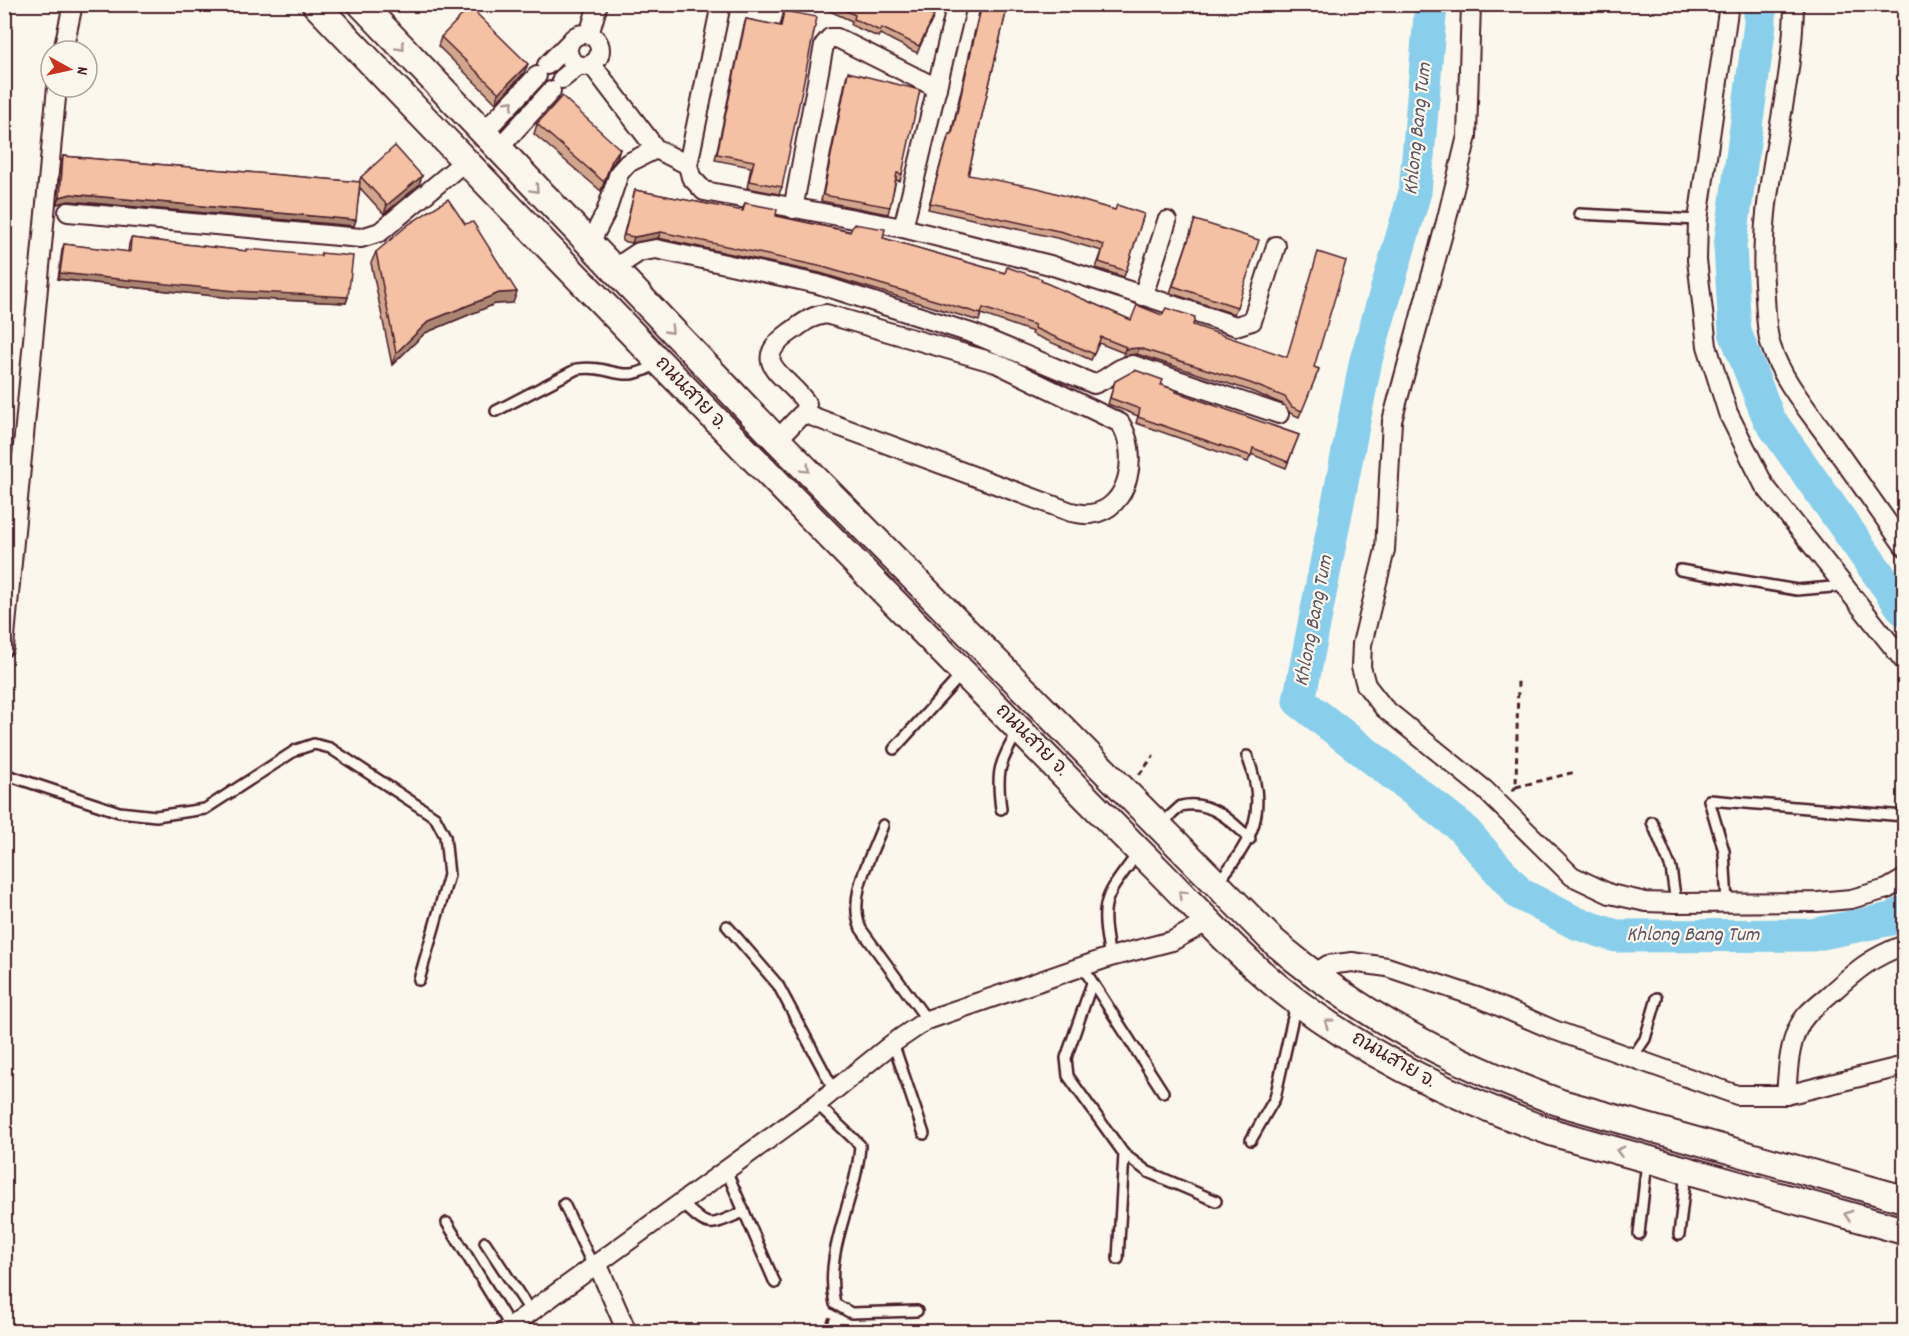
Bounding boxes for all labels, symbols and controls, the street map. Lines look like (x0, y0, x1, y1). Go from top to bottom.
north arrow (39, 39, 99, 99)
one-way arrow (394, 40, 405, 51)
water label: Khlong Bang Tum (1397, 61, 1441, 197)
text: N (69, 65, 93, 76)
one-way arrow (503, 101, 514, 111)
one-way arrow (528, 181, 539, 192)
one-way arrow (663, 322, 674, 333)
street label: ถนนสาย จ. (648, 351, 732, 437)
one-way arrow (799, 462, 810, 473)
water label: Khlong Bang Tum (1288, 552, 1342, 689)
street label: ถนนสาย จ. (988, 698, 1074, 784)
one-way arrow (1179, 890, 1190, 901)
water label: Khlong Bang Tum (1627, 921, 1760, 951)
one-way arrow (1323, 1019, 1334, 1030)
street label: ถนนสาย จ. (1346, 1026, 1440, 1096)
one-way arrow (1615, 1146, 1625, 1159)
one-way arrow (1843, 1210, 1854, 1222)

